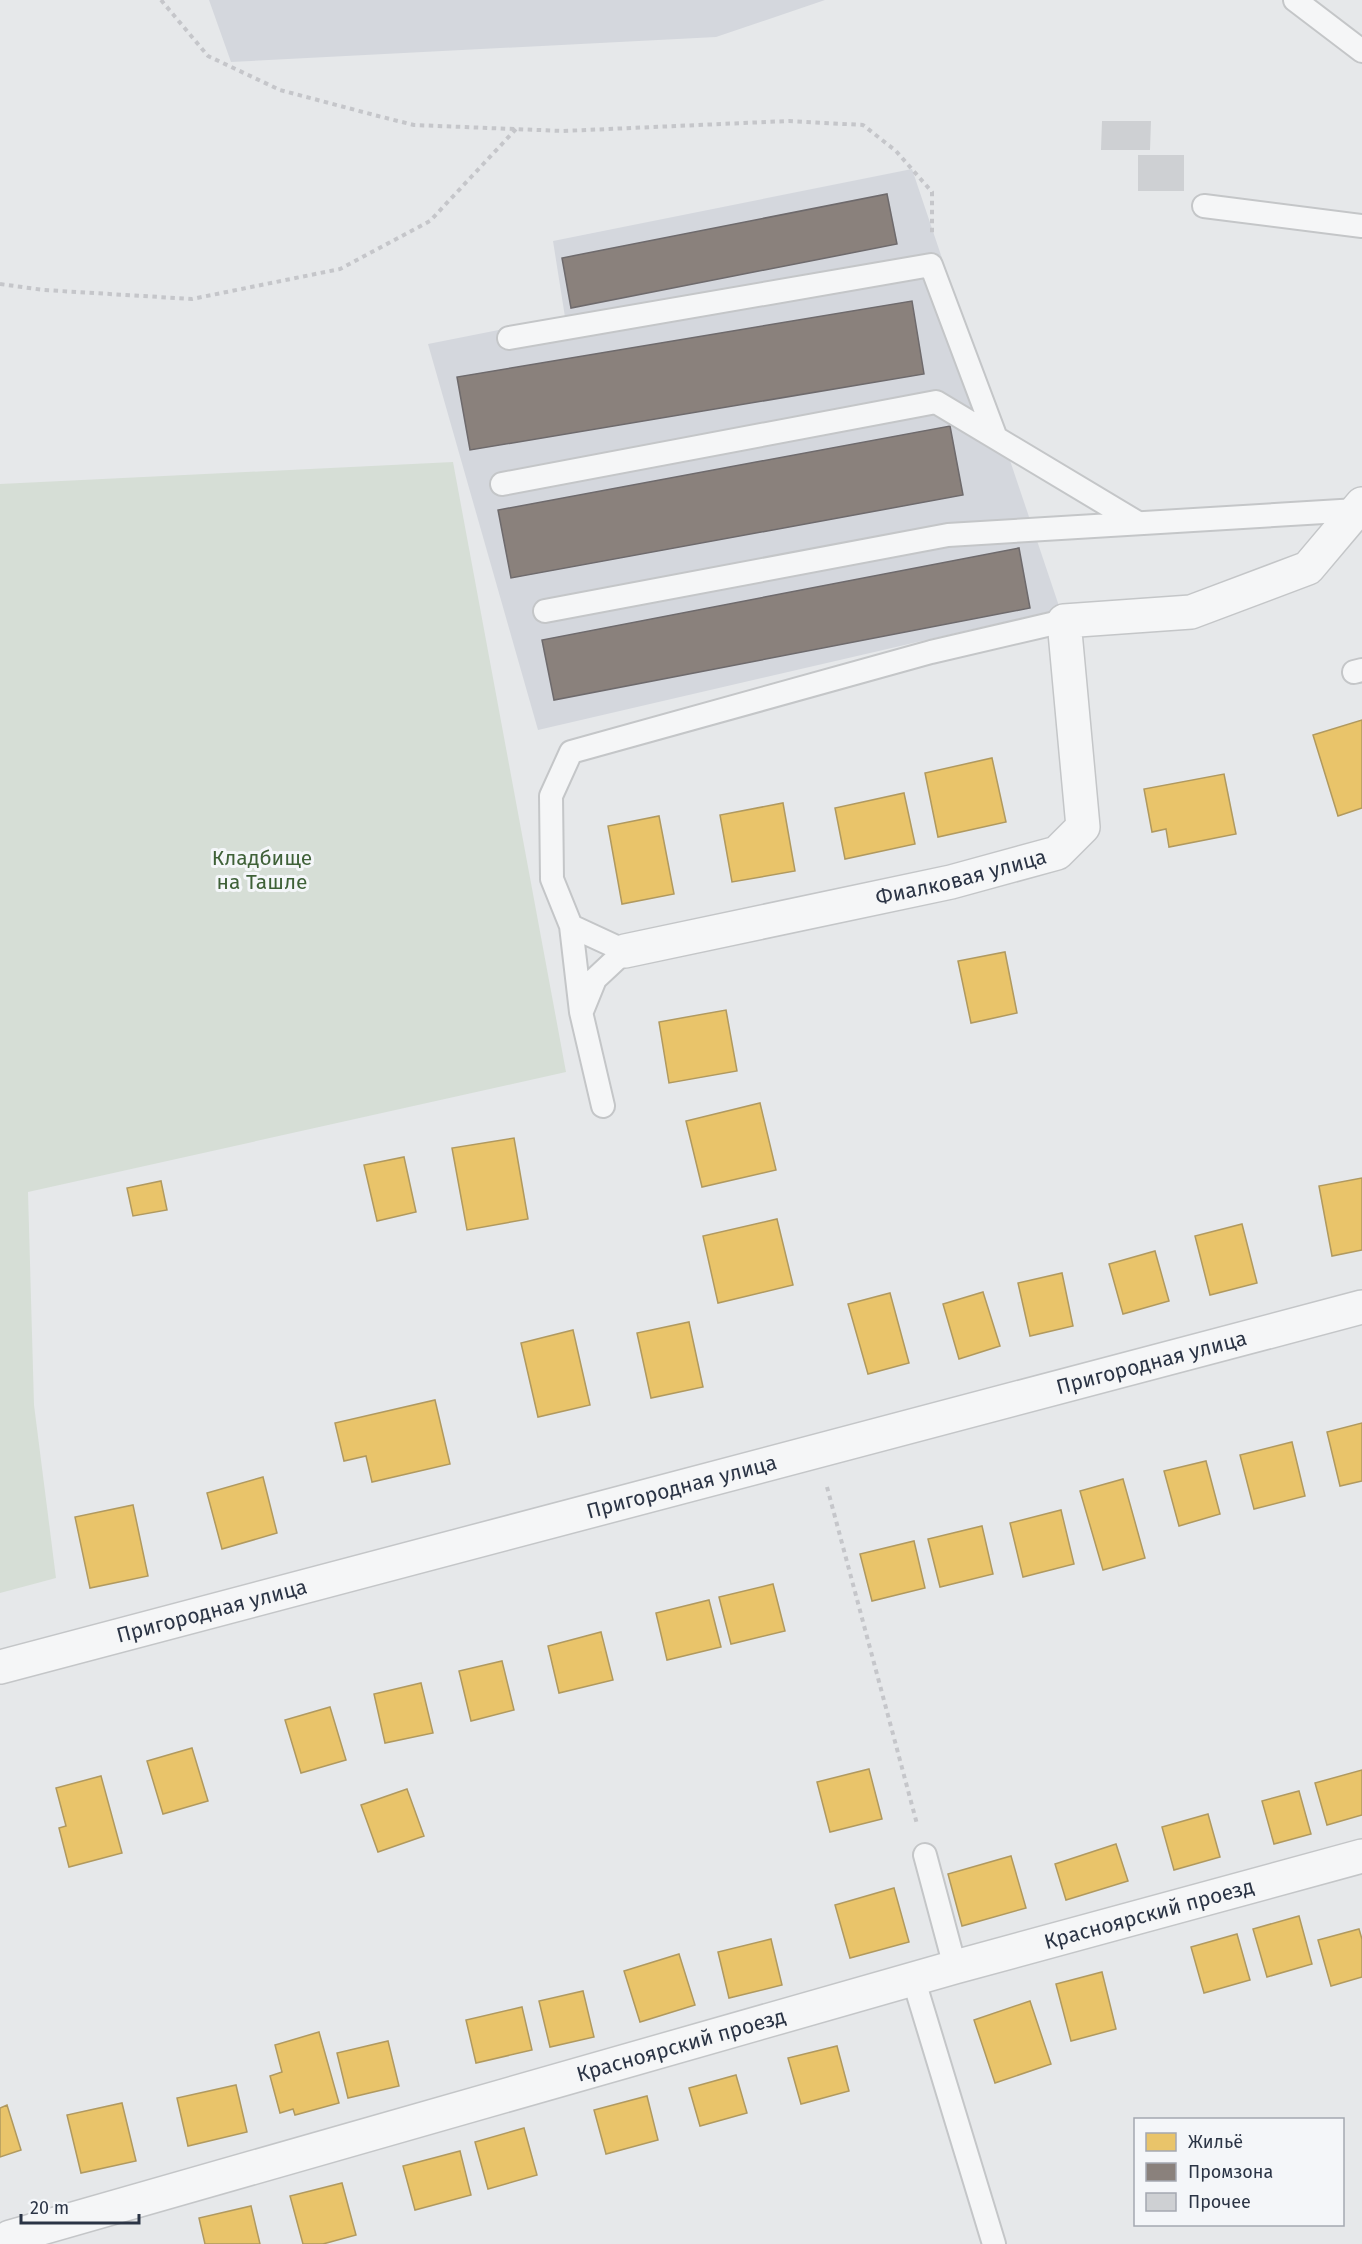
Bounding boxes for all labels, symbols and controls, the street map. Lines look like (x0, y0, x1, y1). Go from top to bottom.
street label: Фиалковая улица (873, 844, 1049, 911)
park label: Кладбище на Ташле (212, 845, 312, 895)
street label: Пригородная улица (1053, 1325, 1249, 1400)
street label: Пригородная улица (584, 1449, 780, 1524)
street label: Пригородная улица (114, 1573, 310, 1649)
street label: Красноярский проезд (1041, 1873, 1257, 1955)
street label: Красноярский проезд (573, 2003, 789, 2088)
legend (1134, 2118, 1344, 2226)
text: Жильё (1188, 2131, 1243, 2153)
text: Промзона (1188, 2161, 1273, 2183)
scale bar (21, 2187, 140, 2225)
text: Прочее (1188, 2191, 1251, 2213)
text: 20 m (30, 2197, 69, 2219)

